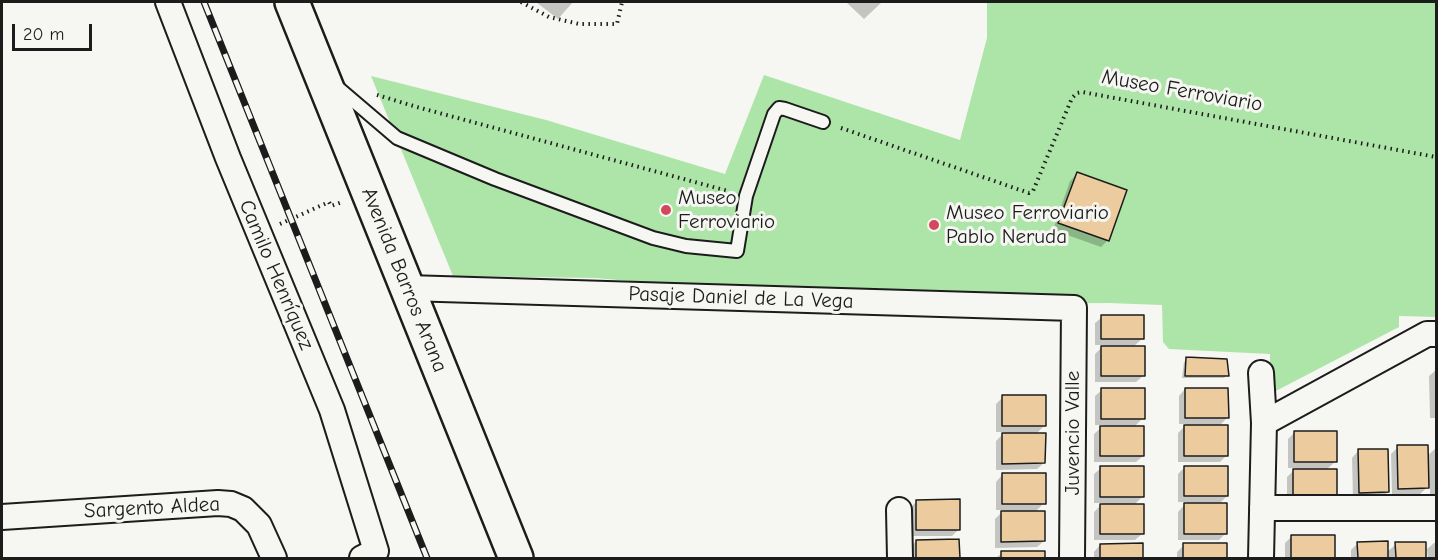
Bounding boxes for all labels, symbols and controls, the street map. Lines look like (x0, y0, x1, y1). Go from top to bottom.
scale bar (15, 12, 94, 50)
text: 20 m (23, 24, 64, 45)
street label: Museo Ferroviario (1100, 64, 1264, 118)
street label: Avenida Barros Arana (355, 184, 453, 376)
place label: Museo Ferroviario (678, 185, 775, 235)
street label: Camilo Henríquez (233, 196, 319, 354)
place label: Museo Ferroviario Pablo Neruda (946, 200, 1109, 250)
marker: Museo Ferroviario (659, 203, 673, 217)
marker: Museo Ferroviario Pablo Neruda (927, 218, 941, 232)
street label: Pasaje Daniel de La Vega (628, 281, 854, 315)
street label: Juvencio Valle (1060, 371, 1086, 495)
street label: Sargento Aldea (83, 492, 221, 524)

